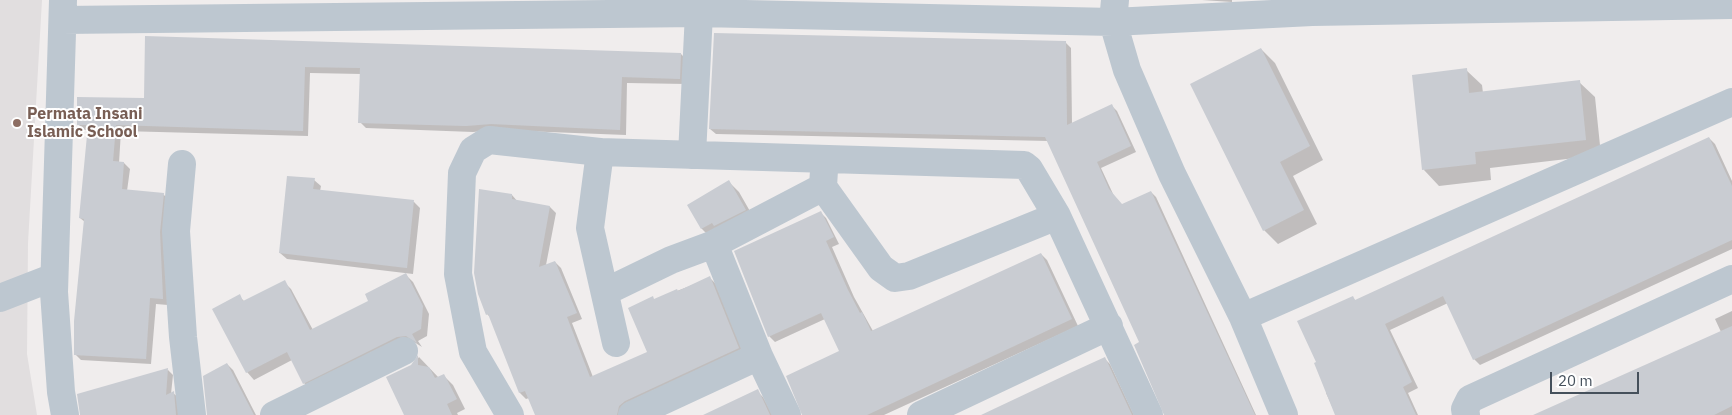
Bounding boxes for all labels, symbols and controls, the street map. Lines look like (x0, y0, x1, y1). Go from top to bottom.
place label: Permata Insani Islamic School (27, 104, 143, 142)
marker: Permata Insani Islamic School (11, 117, 23, 129)
scale bar (1552, 362, 1641, 394)
text: 20 m (1558, 371, 1593, 390)

